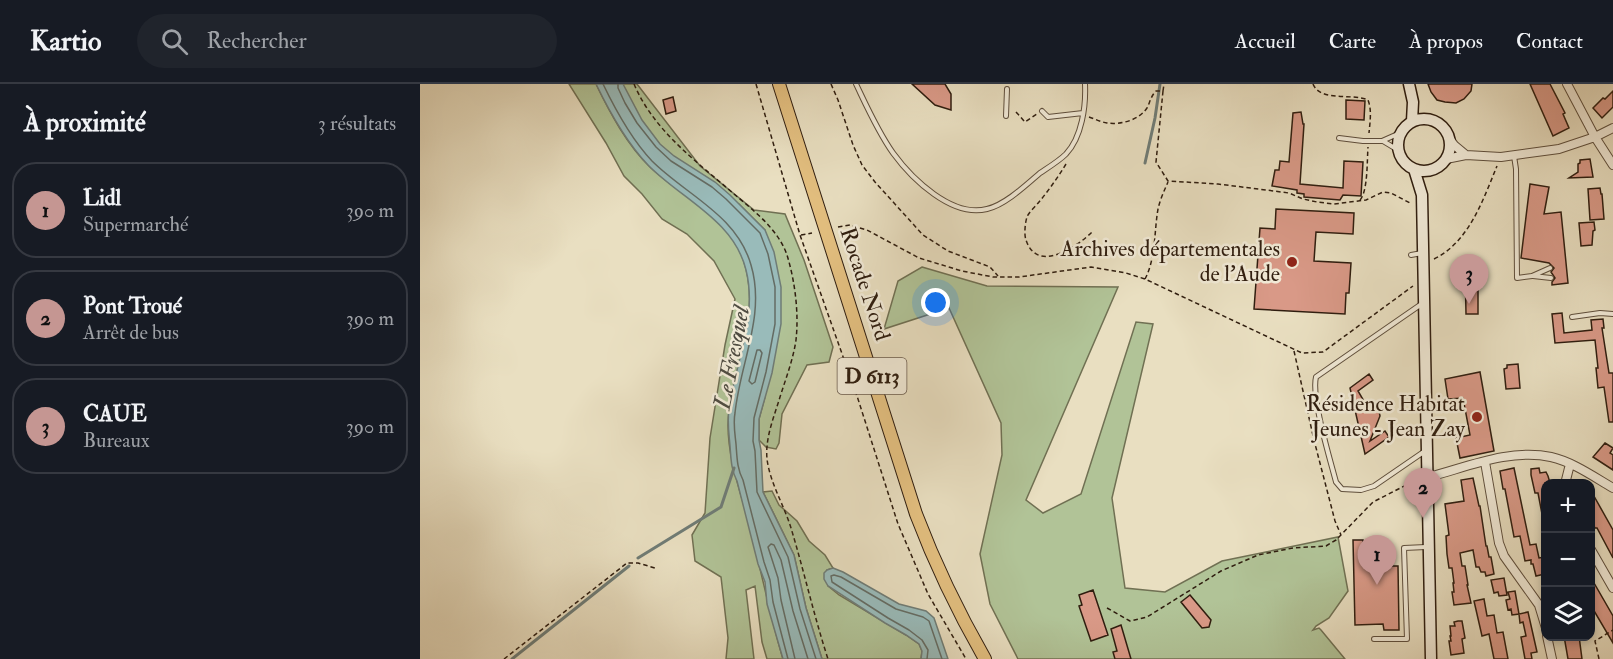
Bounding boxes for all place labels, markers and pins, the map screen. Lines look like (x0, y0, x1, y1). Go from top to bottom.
place label: Archives départementales de l'Aude (1059, 235, 1280, 288)
pin: 3 (1450, 254, 1488, 304)
marker: Archives départementales de l'Aude (1285, 255, 1299, 269)
place label: Résidence Habitat Jeunes - Jean Zay (1306, 390, 1465, 443)
marker: Résidence Habitat Jeunes - Jean Zay (1470, 410, 1484, 424)
pin: 2 (1404, 468, 1442, 518)
pin: 1 (1358, 536, 1396, 585)

